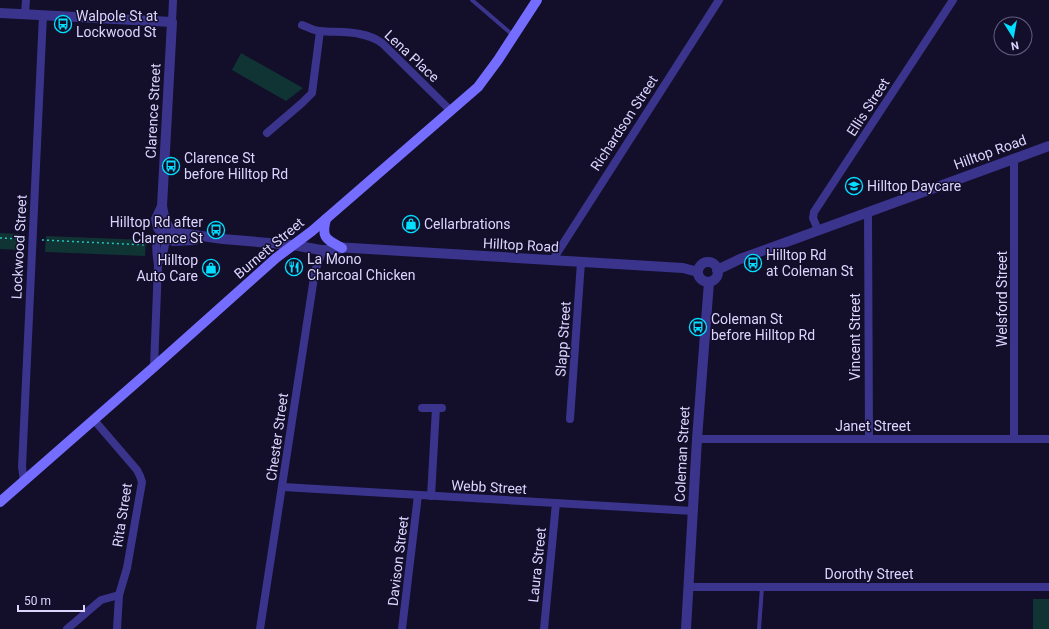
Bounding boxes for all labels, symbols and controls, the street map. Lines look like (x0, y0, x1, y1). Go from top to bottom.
place label: Walpole St at Lockwood St (76, 8, 158, 40)
bus stop icon: Walpole St at Lockwood St (53, 14, 73, 34)
north arrow (993, 16, 1033, 56)
street label: Lena Place (382, 27, 442, 85)
text: N (1010, 38, 1020, 52)
street label: Clarence Street (143, 63, 163, 159)
street label: Richardson Street (587, 72, 661, 174)
street label: Ellis Street (843, 75, 893, 139)
street label: Hilltop Road (952, 131, 1028, 173)
place label: Clarence St before Hilltop Rd (184, 150, 288, 182)
bus stop icon: Clarence St before Hilltop Rd (161, 156, 181, 176)
school or university icon: Hilltop Daycare (844, 176, 864, 196)
place label: Hilltop Daycare (867, 178, 961, 194)
street label: Lockwood Street (8, 194, 30, 300)
place label: Hilltop Rd after Clarence St (110, 214, 203, 246)
street label: Burnett Street (231, 214, 307, 282)
shop icon: Cellarbrations (401, 214, 421, 234)
place label: Cellarbrations (424, 216, 511, 232)
bus stop icon: Hilltop Rd after Clarence St (206, 220, 226, 240)
street label: Hilltop Road (483, 235, 559, 255)
place label: Hilltop Rd at Coleman St (766, 247, 854, 279)
place label: La Mono Charcoal Chicken (307, 251, 416, 283)
street label: Welsford Street (994, 251, 1010, 347)
place label: Hilltop Auto Care (137, 252, 198, 284)
bus stop icon: Hilltop Rd at Coleman St (743, 253, 763, 273)
restaurant icon: La Mono Charcoal Chicken (284, 257, 304, 277)
shop icon: Hilltop Auto Care (201, 258, 221, 278)
street label: Vincent Street (847, 293, 863, 381)
street label: Slapp Street (552, 300, 574, 377)
place label: Coleman St before Hilltop Rd (711, 311, 815, 343)
bus stop icon: Coleman St before Hilltop Rd (688, 317, 708, 337)
street label: Chester Street (263, 392, 291, 482)
street label: Coleman Street (671, 405, 693, 502)
street label: Janet Street (835, 418, 911, 434)
street label: Webb Street (451, 477, 528, 497)
street label: Rita Street (109, 481, 135, 548)
street label: Davison Street (385, 515, 411, 607)
street label: Laura Street (525, 526, 549, 603)
street label: Dorothy Street (824, 566, 914, 582)
scale bar (18, 587, 84, 613)
text: 50 m (24, 594, 51, 608)

